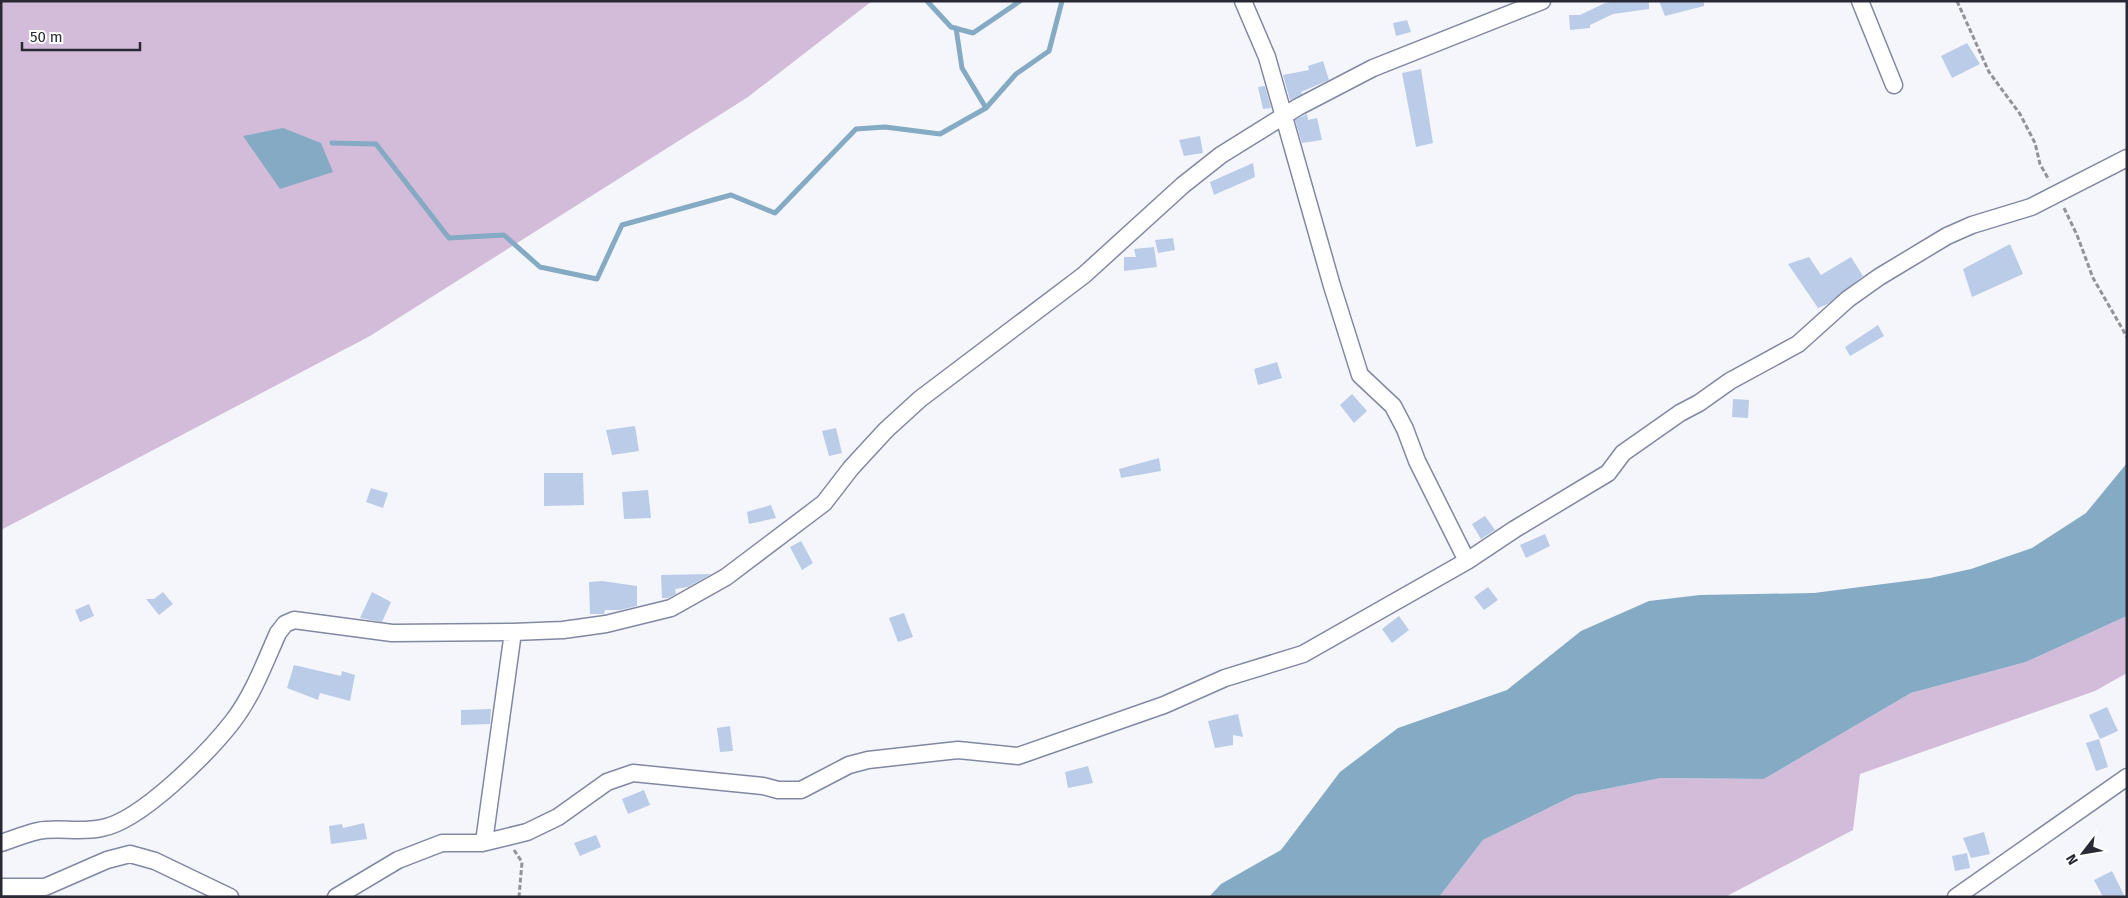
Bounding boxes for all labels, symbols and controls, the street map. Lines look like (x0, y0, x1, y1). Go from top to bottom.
scale bar (22, 20, 140, 52)
text: 50 m (30, 28, 63, 46)
north arrow (2058, 828, 2108, 878)
text: N (2063, 851, 2082, 868)

